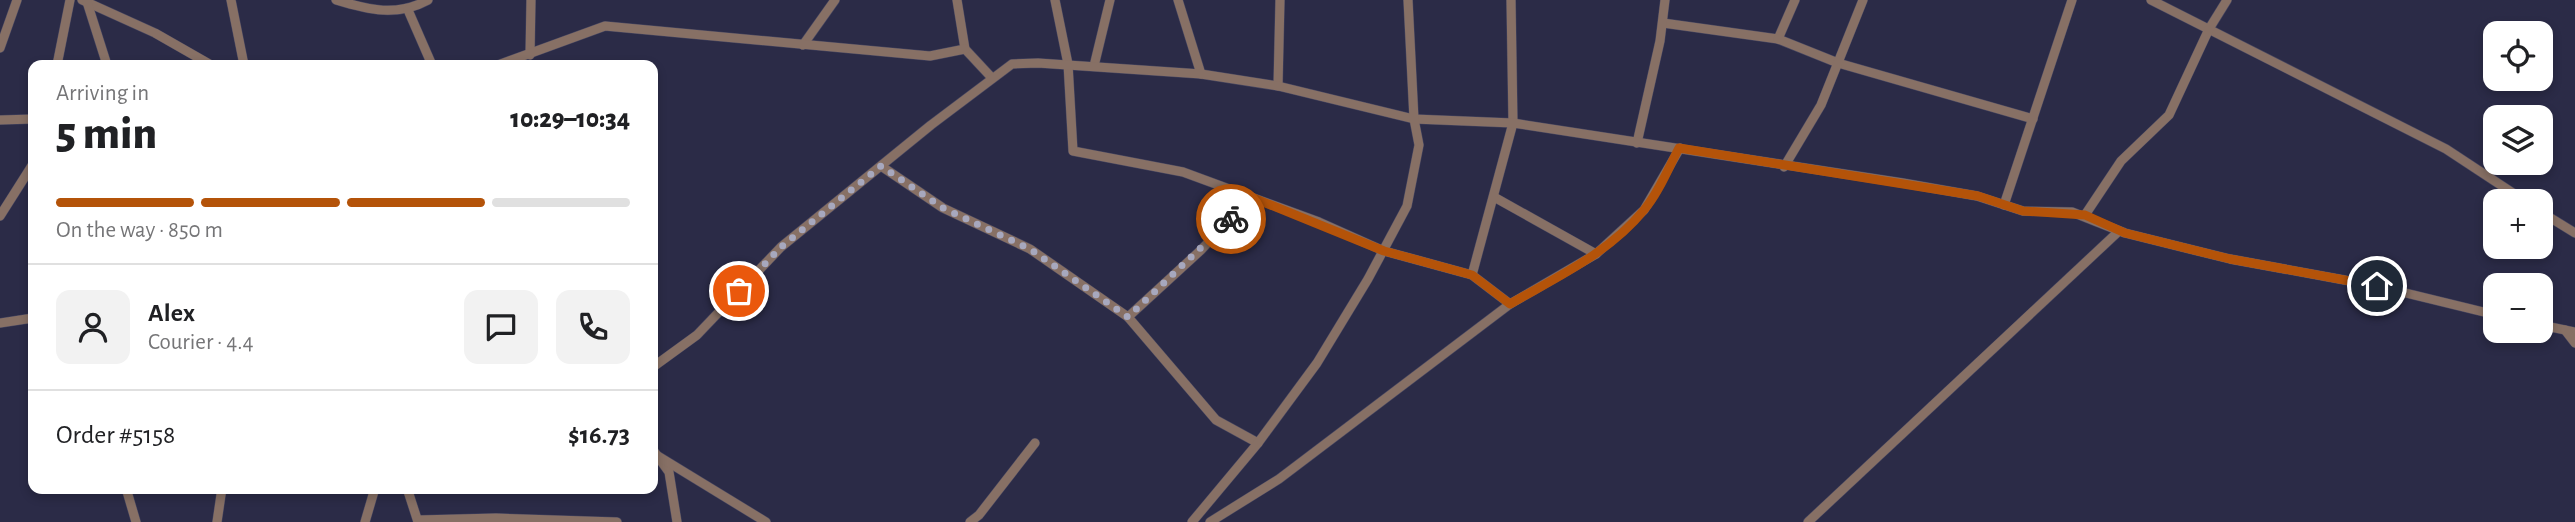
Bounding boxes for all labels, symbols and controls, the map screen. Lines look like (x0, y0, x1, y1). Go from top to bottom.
map controls (2483, 21, 2553, 343)
button: locate (2483, 21, 2553, 91)
text: Arriving in (56, 82, 149, 105)
button: layers (2483, 105, 2553, 175)
text: 10:29–10:34 (510, 106, 630, 132)
text: 5 min (56, 111, 157, 157)
courier (1196, 184, 1266, 254)
button: + (2483, 189, 2553, 259)
icon: bike (1212, 200, 1250, 238)
text: On the way · 850 m (56, 219, 223, 242)
pin (2347, 256, 2407, 316)
pin (709, 261, 769, 321)
icon: home (2358, 267, 2396, 305)
icon: bag (720, 272, 758, 310)
button: − (2483, 273, 2553, 343)
button: person (56, 290, 130, 364)
button: chat (464, 290, 538, 364)
button: phone (556, 290, 630, 364)
text: Alex (148, 300, 195, 326)
text: Courier · 4.4 (148, 331, 254, 354)
text: Order #5158 (56, 422, 175, 448)
text: $16.73 (568, 422, 630, 448)

